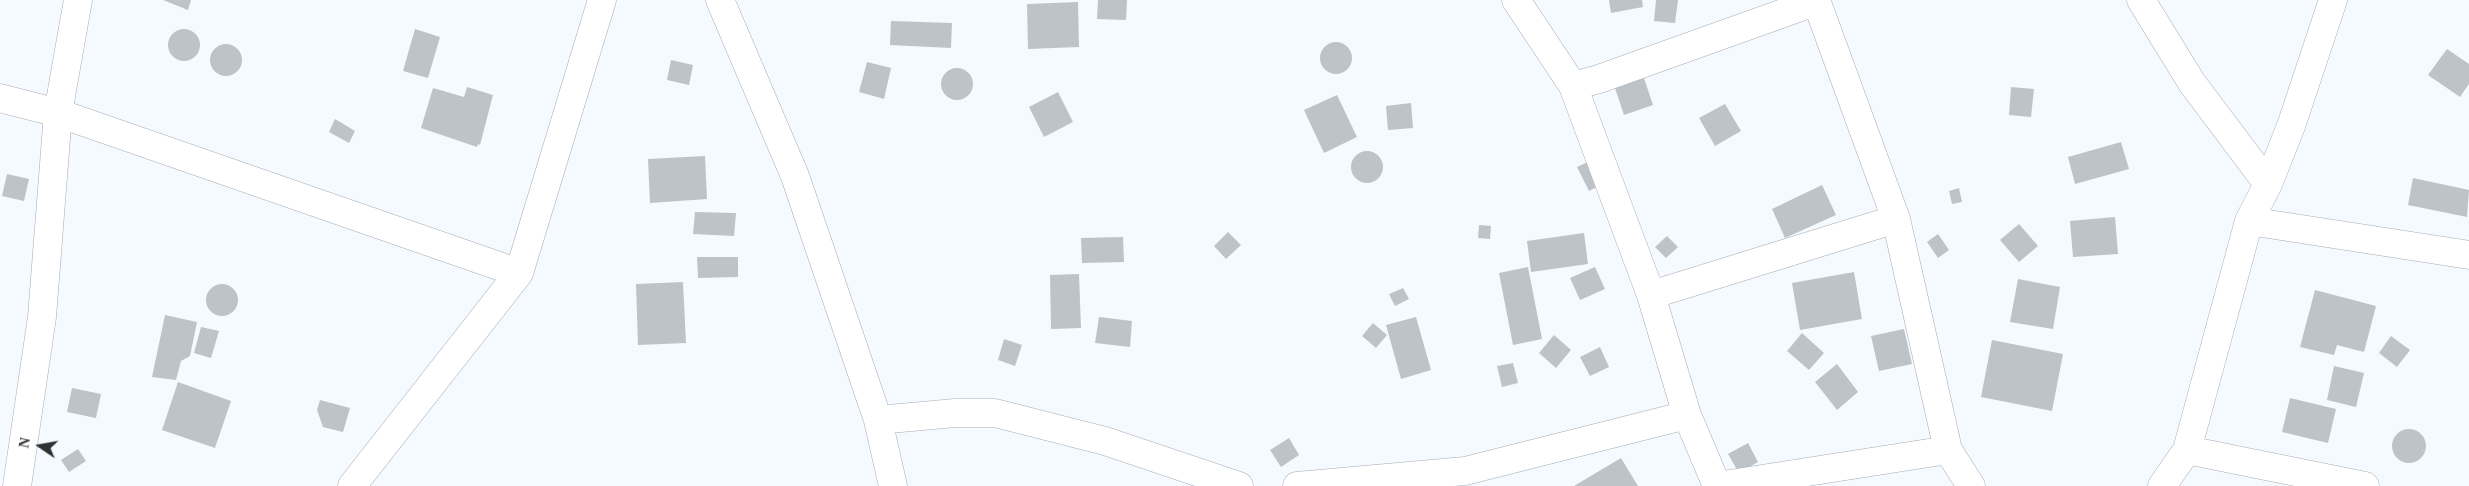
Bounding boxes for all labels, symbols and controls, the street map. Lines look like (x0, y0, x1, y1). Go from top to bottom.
north arrow (15, 421, 65, 471)
text: N (16, 436, 33, 449)

